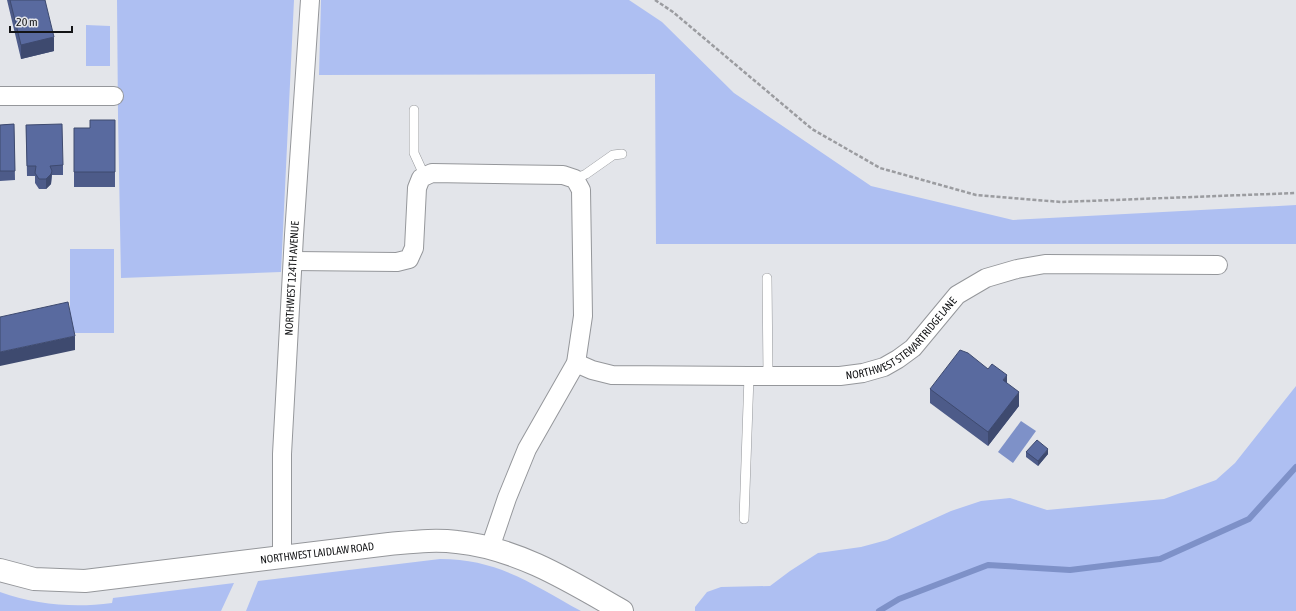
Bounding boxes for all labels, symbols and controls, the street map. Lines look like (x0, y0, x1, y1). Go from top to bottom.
scale bar (10, 8, 72, 34)
text: 20 m (16, 15, 38, 29)
street label: NORTHWEST 124TH AVENUE (283, 220, 301, 336)
street label: NORTHWEST STEWARTRIDGE LANE (845, 294, 959, 381)
street label: NORTHWEST LAIDLAW ROAD (260, 540, 375, 566)

